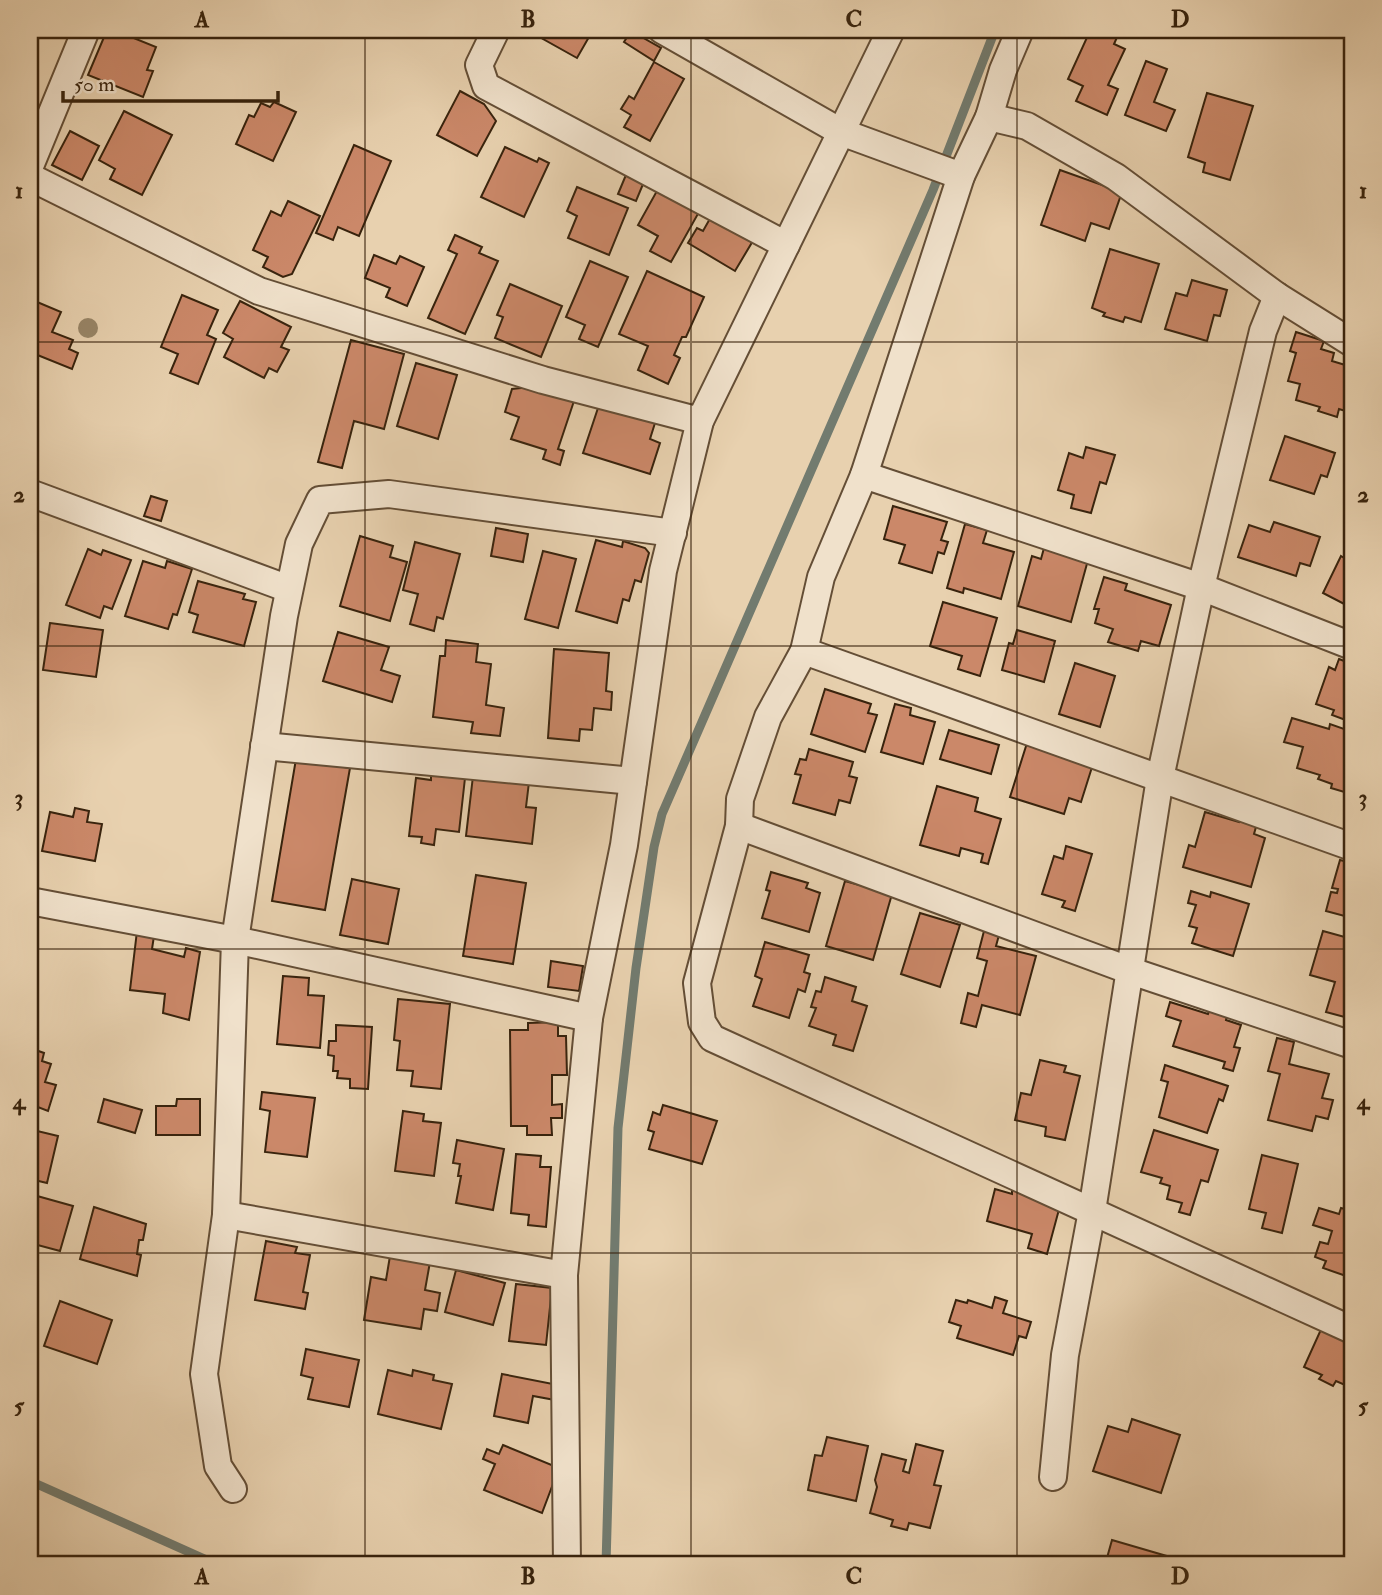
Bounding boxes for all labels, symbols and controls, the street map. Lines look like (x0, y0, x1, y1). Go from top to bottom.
text: A (194, 5, 210, 34)
text: B (520, 5, 536, 34)
text: C (846, 5, 862, 34)
text: D (1171, 5, 1189, 34)
scale bar (63, 60, 278, 104)
text: 50 m (74, 71, 115, 98)
text: 1 (15, 176, 23, 205)
text: 1 (1359, 176, 1367, 205)
text: 2 (13, 480, 25, 509)
text: 2 (1357, 480, 1369, 509)
text: 3 (15, 783, 23, 812)
text: 3 (1359, 783, 1367, 812)
text: 4 (12, 1087, 27, 1116)
text: 4 (1356, 1087, 1371, 1116)
text: 5 (14, 1391, 25, 1420)
text: 5 (1358, 1391, 1369, 1420)
text: A (194, 1562, 210, 1591)
text: B (520, 1562, 536, 1591)
text: C (846, 1562, 862, 1591)
text: D (1171, 1562, 1189, 1591)

